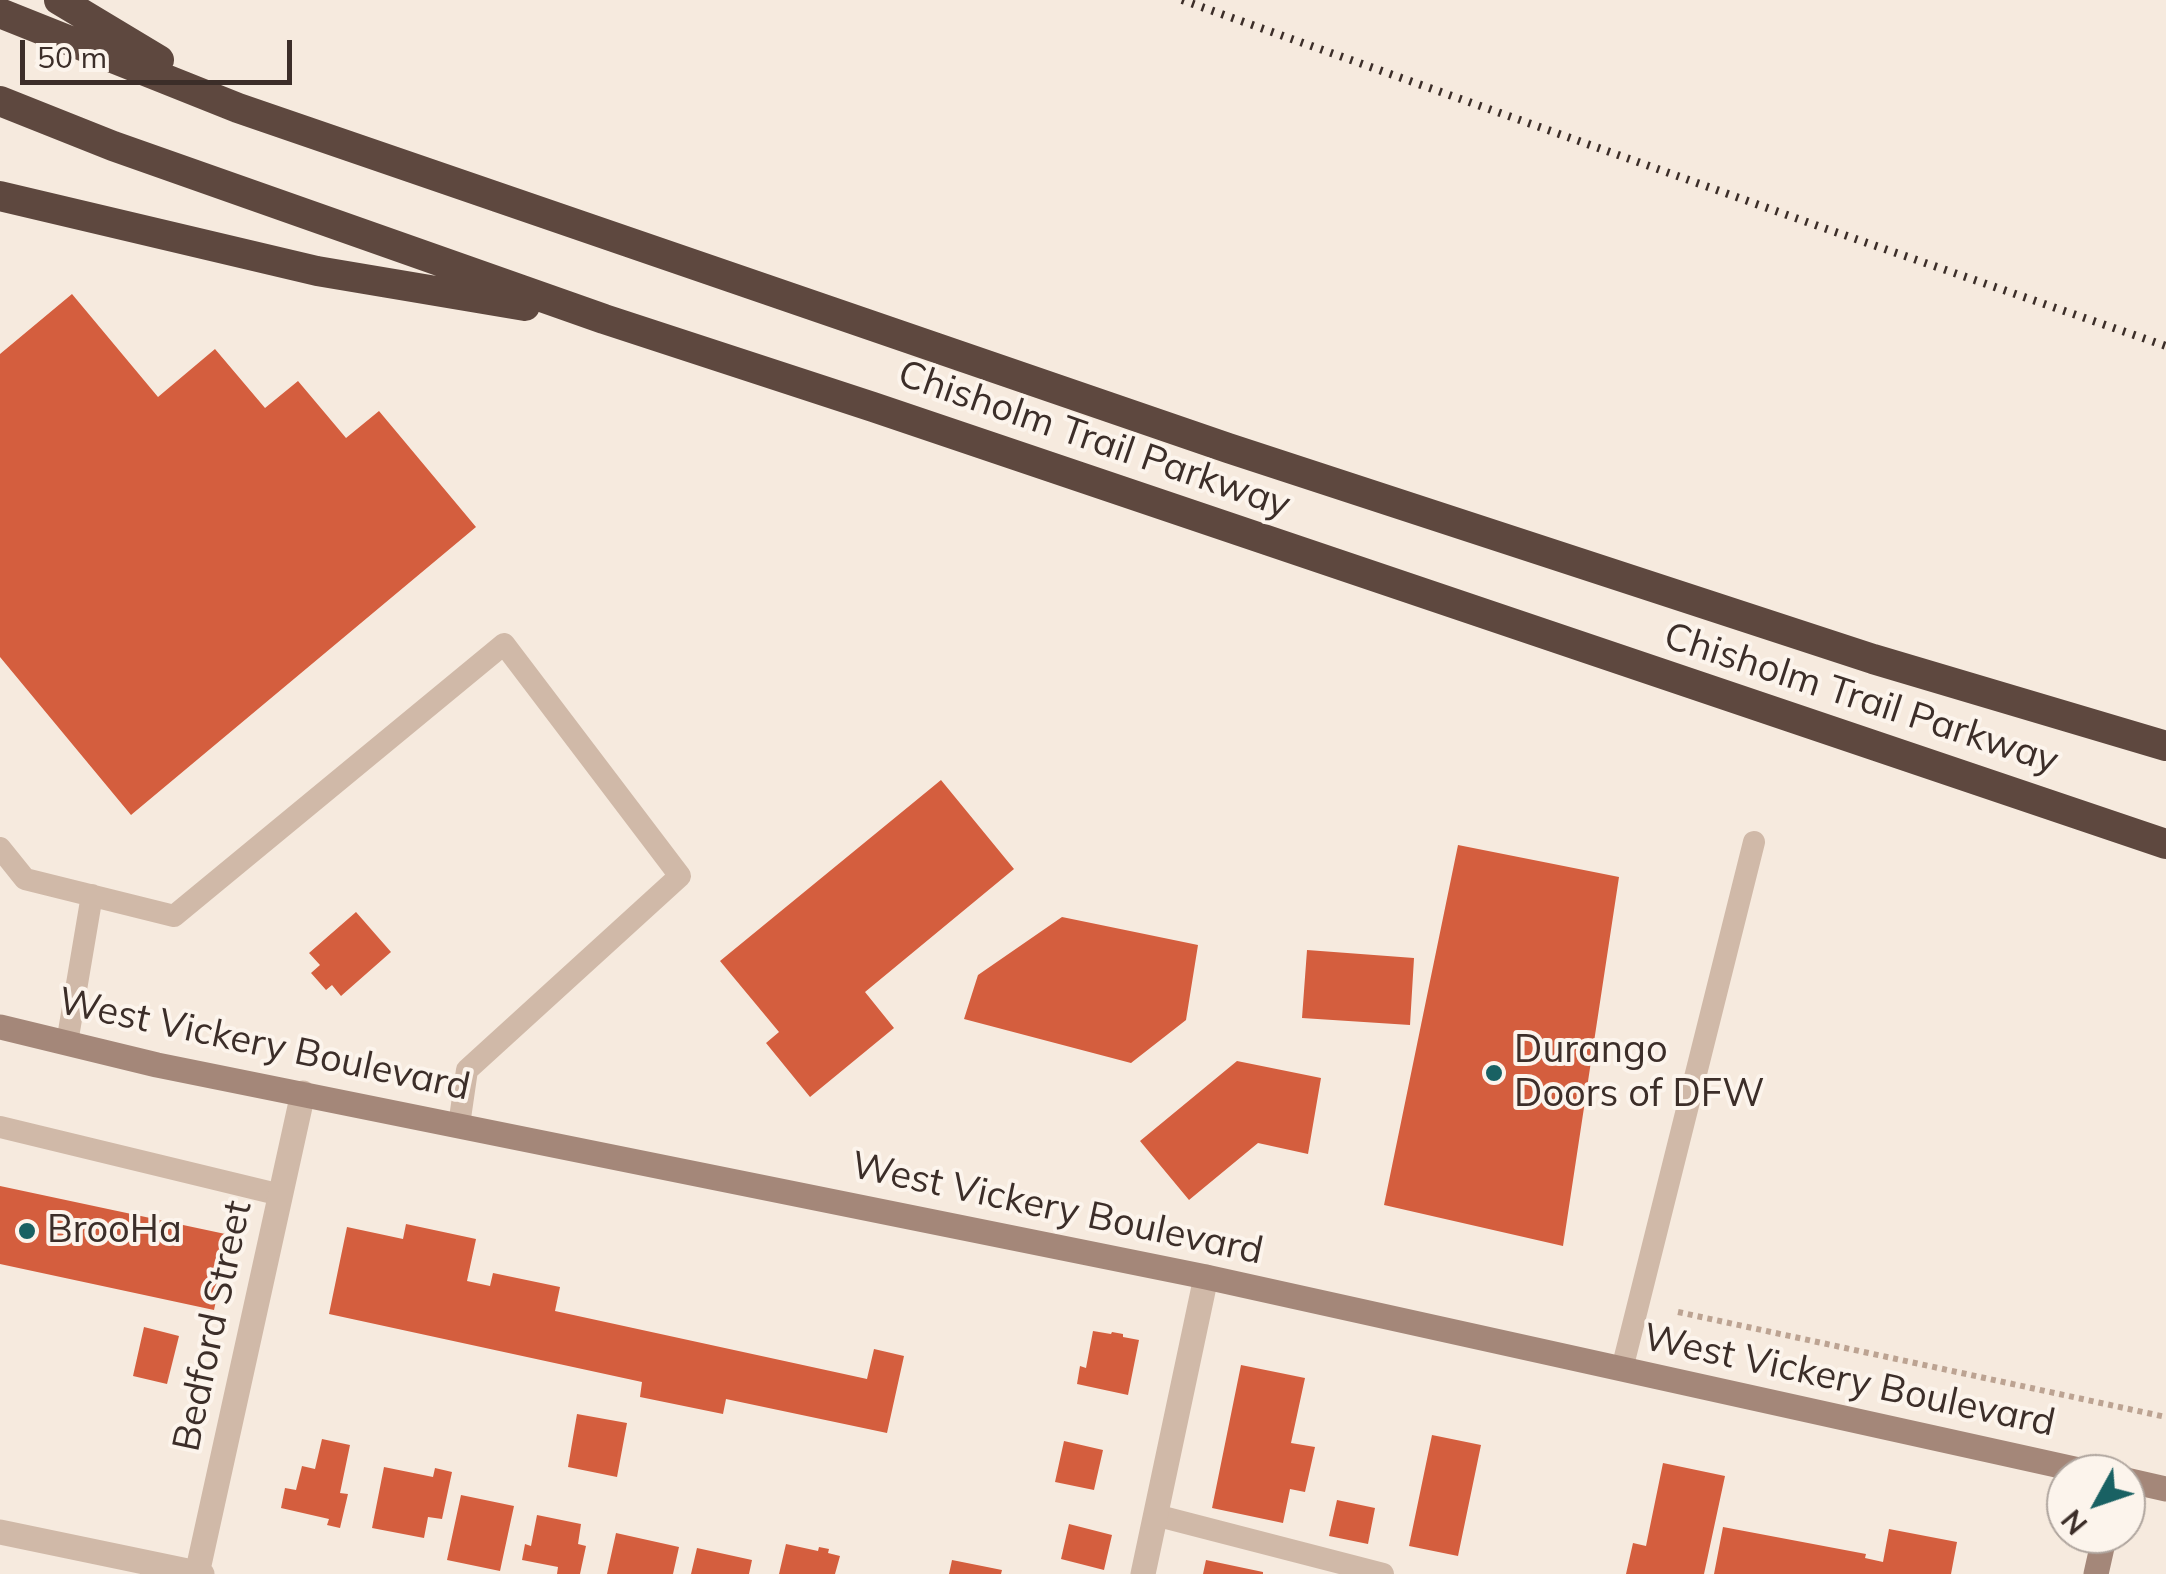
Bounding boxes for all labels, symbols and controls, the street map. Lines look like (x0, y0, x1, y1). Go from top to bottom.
scale bar (25, 20, 298, 82)
text: 50 m (37, 38, 107, 76)
street label: Chisholm Trail Parkway (892, 351, 1296, 529)
street label: Chisholm Trail Parkway (1658, 614, 2064, 784)
street label: West Vickery Boulevard (54, 979, 474, 1111)
place label: Durango Doors of DFW (1514, 1028, 1765, 1118)
marker: Durango Doors of DFW (1483, 1062, 1505, 1084)
street label: West Vickery Boulevard (847, 1143, 1267, 1275)
street label: Bedford Street (164, 1197, 262, 1455)
place label: BrooHa (47, 1208, 182, 1254)
marker: BrooHa (16, 1220, 38, 1242)
street label: West Vickery Boulevard (1639, 1315, 2059, 1447)
north arrow (2046, 1454, 2146, 1554)
text: N (2054, 1503, 2094, 1542)

